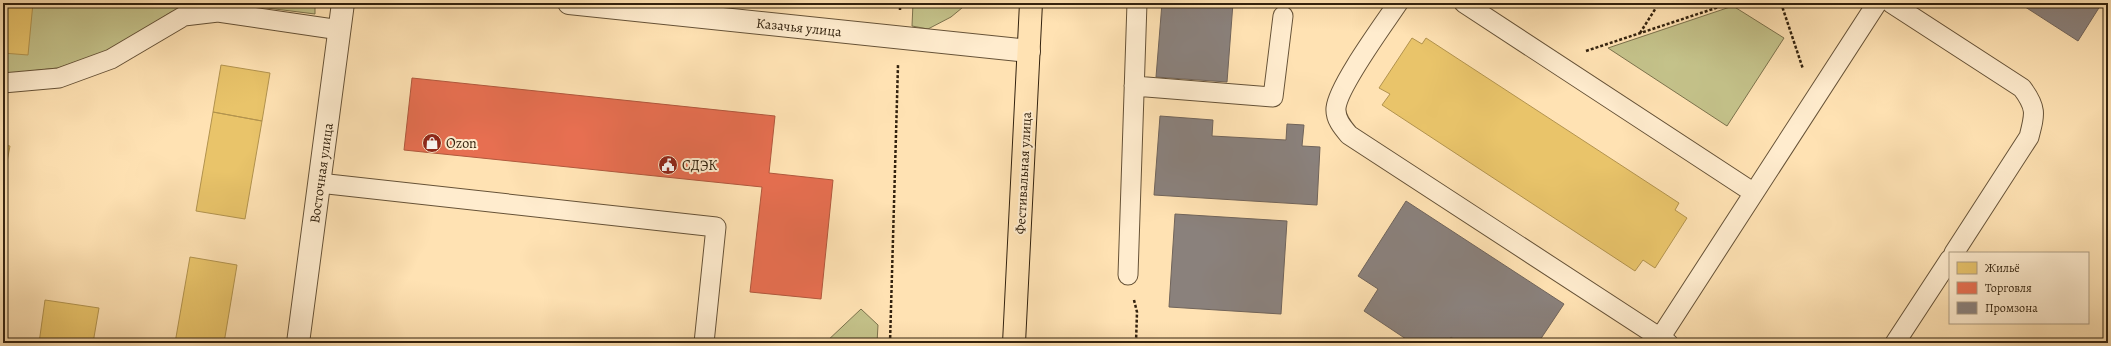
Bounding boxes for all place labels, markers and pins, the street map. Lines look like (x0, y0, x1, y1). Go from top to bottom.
shop icon: Ozon (421, 132, 443, 154)
place label: Ozon (446, 134, 477, 153)
public building icon: СДЭК (657, 154, 679, 176)
place label: СДЭК (682, 156, 717, 175)

